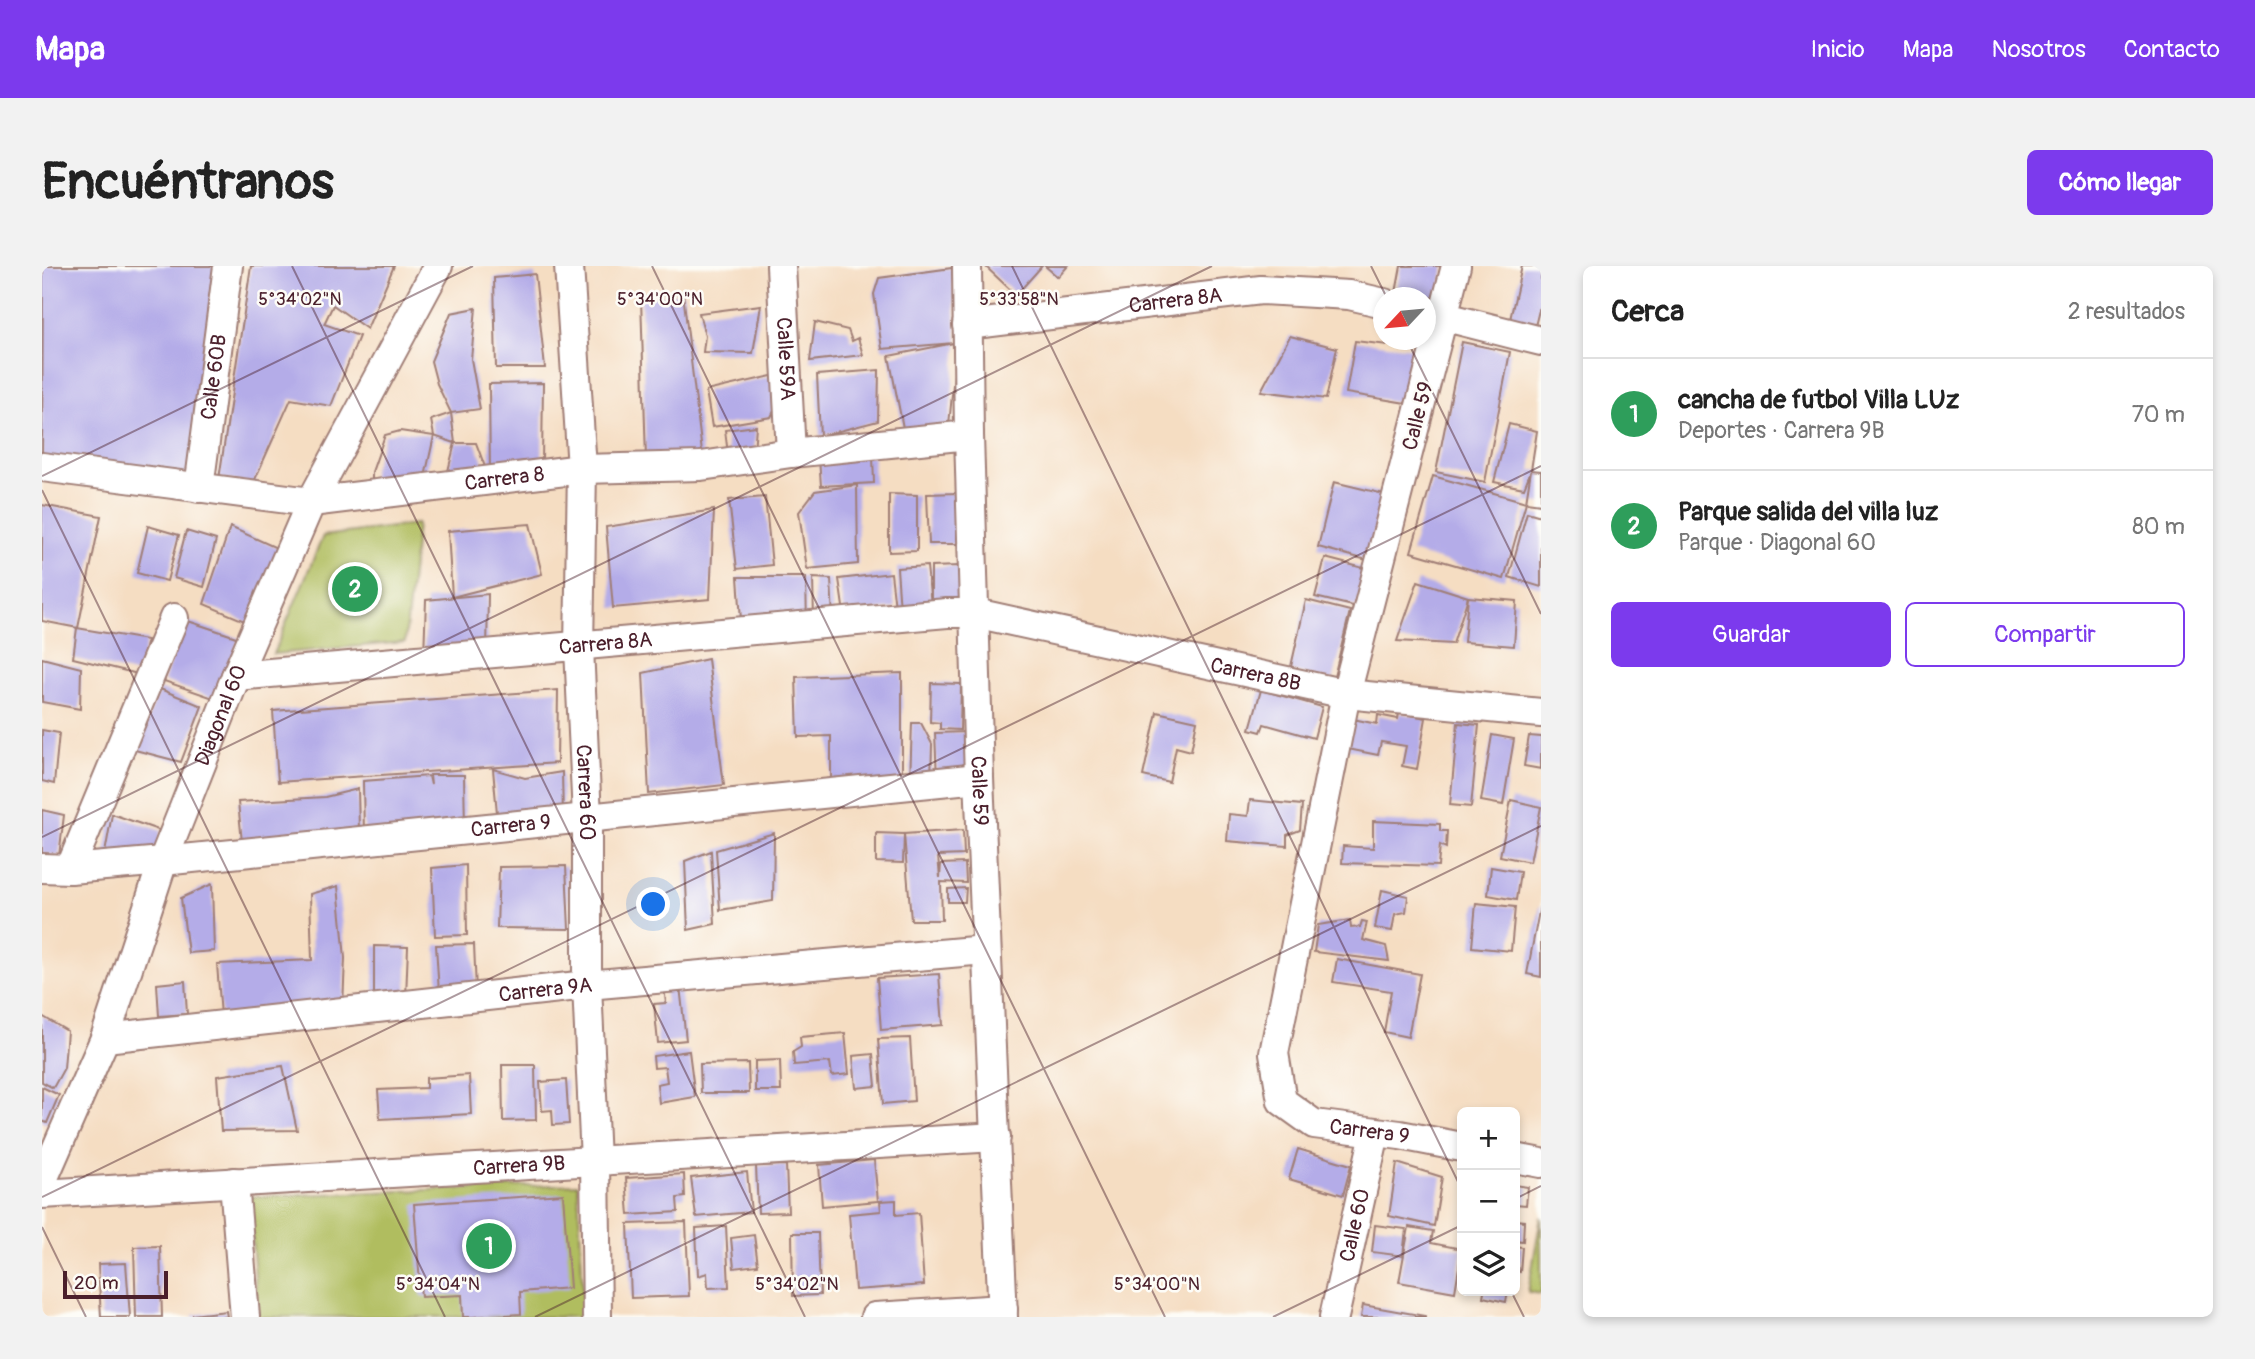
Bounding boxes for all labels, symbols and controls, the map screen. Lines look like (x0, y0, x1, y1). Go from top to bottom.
text: Mapa (35, 29, 105, 70)
text: Inicio (1811, 35, 1865, 64)
text: Mapa (1903, 35, 1954, 64)
text: Nosotros (1992, 35, 2086, 64)
text: Contacto (2124, 35, 2220, 64)
button: Cómo llegar (2027, 150, 2213, 215)
text: Encuéntranos (42, 152, 334, 213)
street label: Carrera 8A (1127, 281, 1224, 319)
north arrow (1373, 287, 1436, 350)
text: 5°34'02"N (258, 288, 342, 311)
text: 5°34'00"N (617, 288, 703, 311)
text: 5°33'58"N (979, 288, 1059, 311)
text: Cerca (1611, 293, 1684, 330)
text: 2 resultados (2068, 297, 2185, 326)
street label: Calle 59A (770, 316, 802, 401)
street label: Calle 60B (195, 332, 232, 421)
street label: Calle 59 (1396, 379, 1440, 453)
text: cancha de futbol Villa LUz (1678, 384, 1959, 416)
text: 1 (1630, 400, 1639, 429)
text: 70 m (2132, 400, 2185, 429)
text: Deportes · Carrera 9B (1678, 416, 1884, 445)
street label: Carrera 8 (463, 460, 546, 497)
text: Parque salida del villa luz (1678, 496, 1938, 528)
text: 2 (1628, 512, 1640, 541)
text: 80 m (2132, 512, 2185, 541)
text: Parque · Diagonal 60 (1678, 528, 1876, 557)
pin: 2 (332, 563, 378, 615)
button: Guardar (1611, 602, 1891, 667)
button: Compartir (1905, 602, 2185, 667)
street label: Carrera 8A (558, 626, 653, 661)
street label: Carrera 8B (1208, 651, 1303, 697)
street label: Diagonal 60 (188, 661, 253, 770)
street label: Carrera 60 (570, 744, 601, 840)
street label: Calle 59 (965, 756, 995, 826)
street label: Carrera 9 (470, 808, 552, 843)
your location (636, 887, 670, 921)
street label: Carrera 9A (497, 971, 594, 1008)
map controls (1457, 1107, 1520, 1296)
button: + (1457, 1107, 1520, 1170)
street label: Carrera 9 (1328, 1113, 1412, 1150)
street label: Carrera 9B (472, 1149, 566, 1182)
button: − (1457, 1170, 1520, 1233)
street label: Calle 60 (1333, 1186, 1376, 1264)
pin: 1 (466, 1220, 512, 1272)
button: layers (1457, 1233, 1520, 1296)
scale bar (63, 1268, 168, 1300)
text: 20 m (74, 1271, 119, 1295)
text: 5°34'04"N (396, 1273, 480, 1296)
text: 5°34'02"N (755, 1273, 839, 1296)
text: 5°34'00"N (1114, 1273, 1200, 1296)

